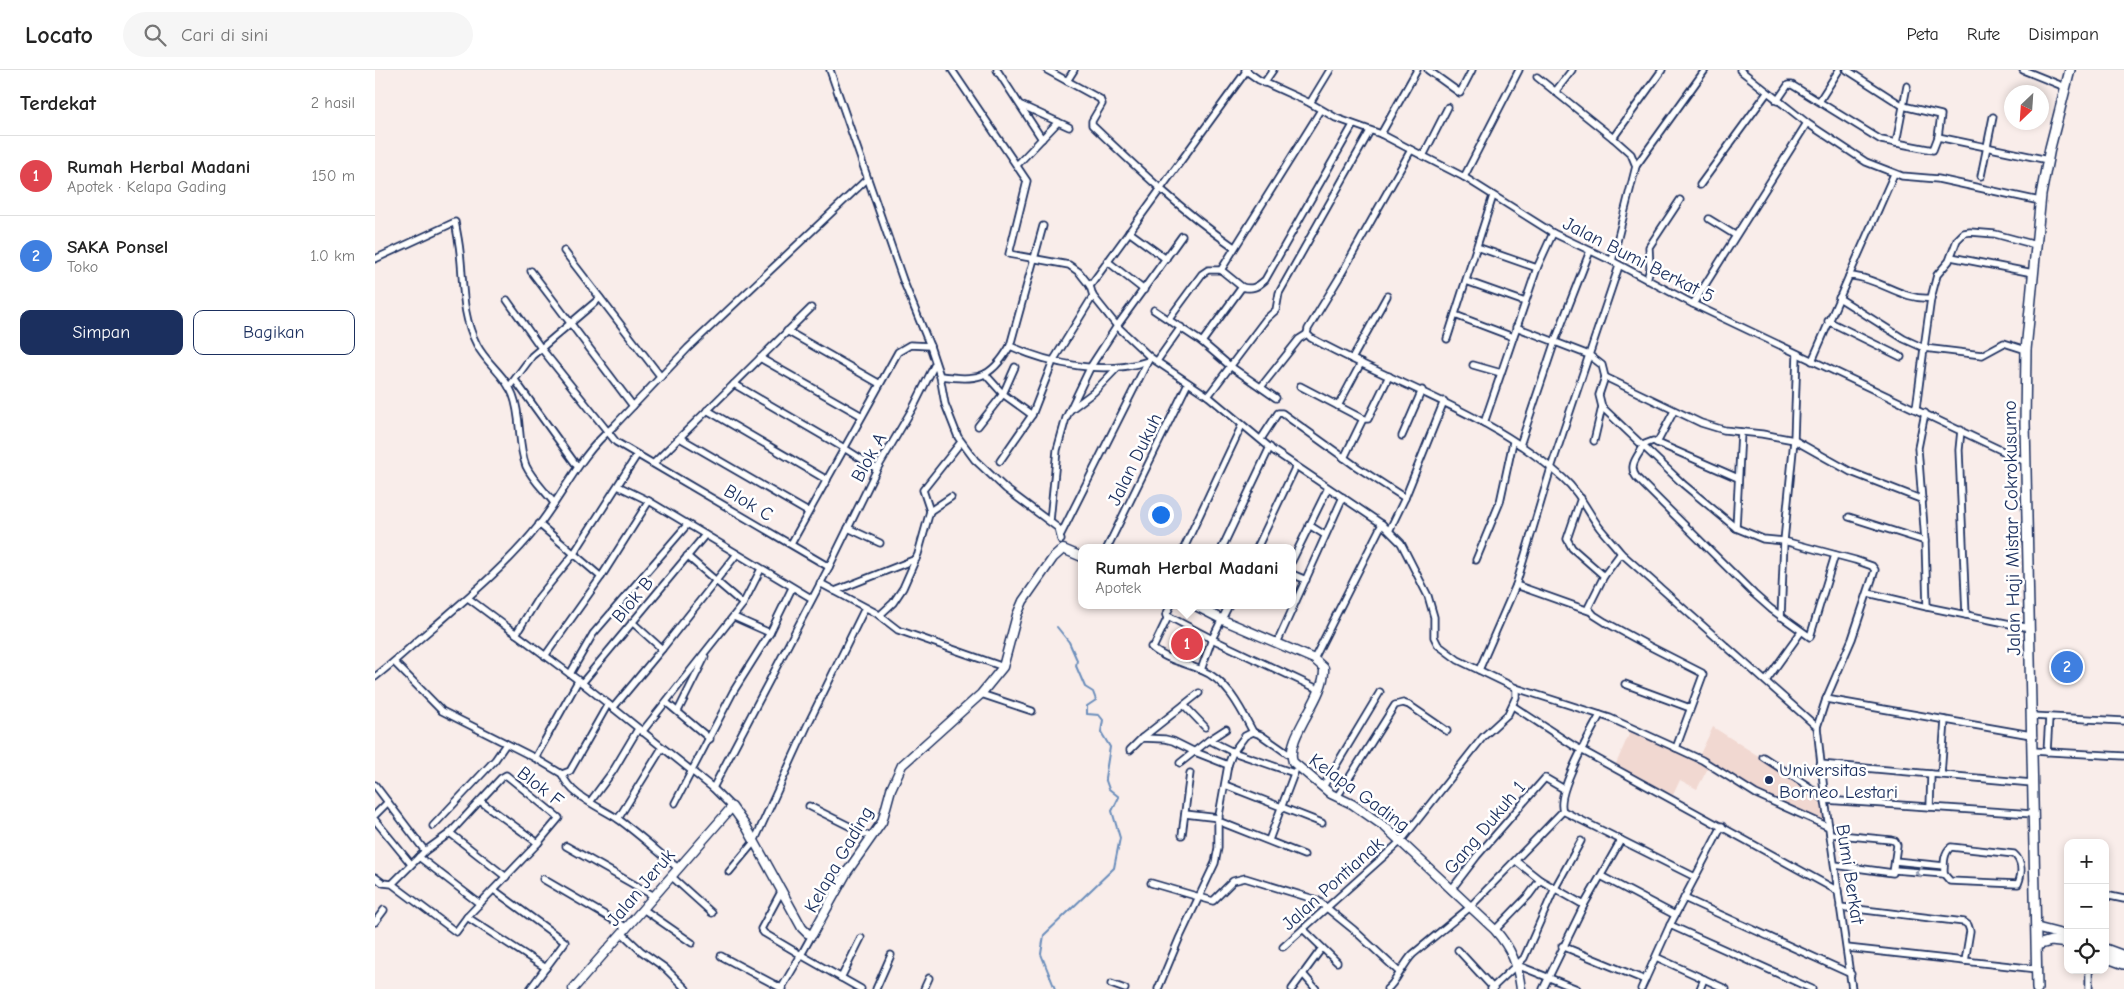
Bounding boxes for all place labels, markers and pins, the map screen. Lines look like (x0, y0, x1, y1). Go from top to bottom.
pin: 1 (1171, 625, 1203, 663)
pin: 2 (2051, 648, 2083, 686)
place label: Universitas Borneo Lestari (1779, 759, 1898, 803)
marker: Universitas Borneo Lestari (1763, 774, 1775, 786)

